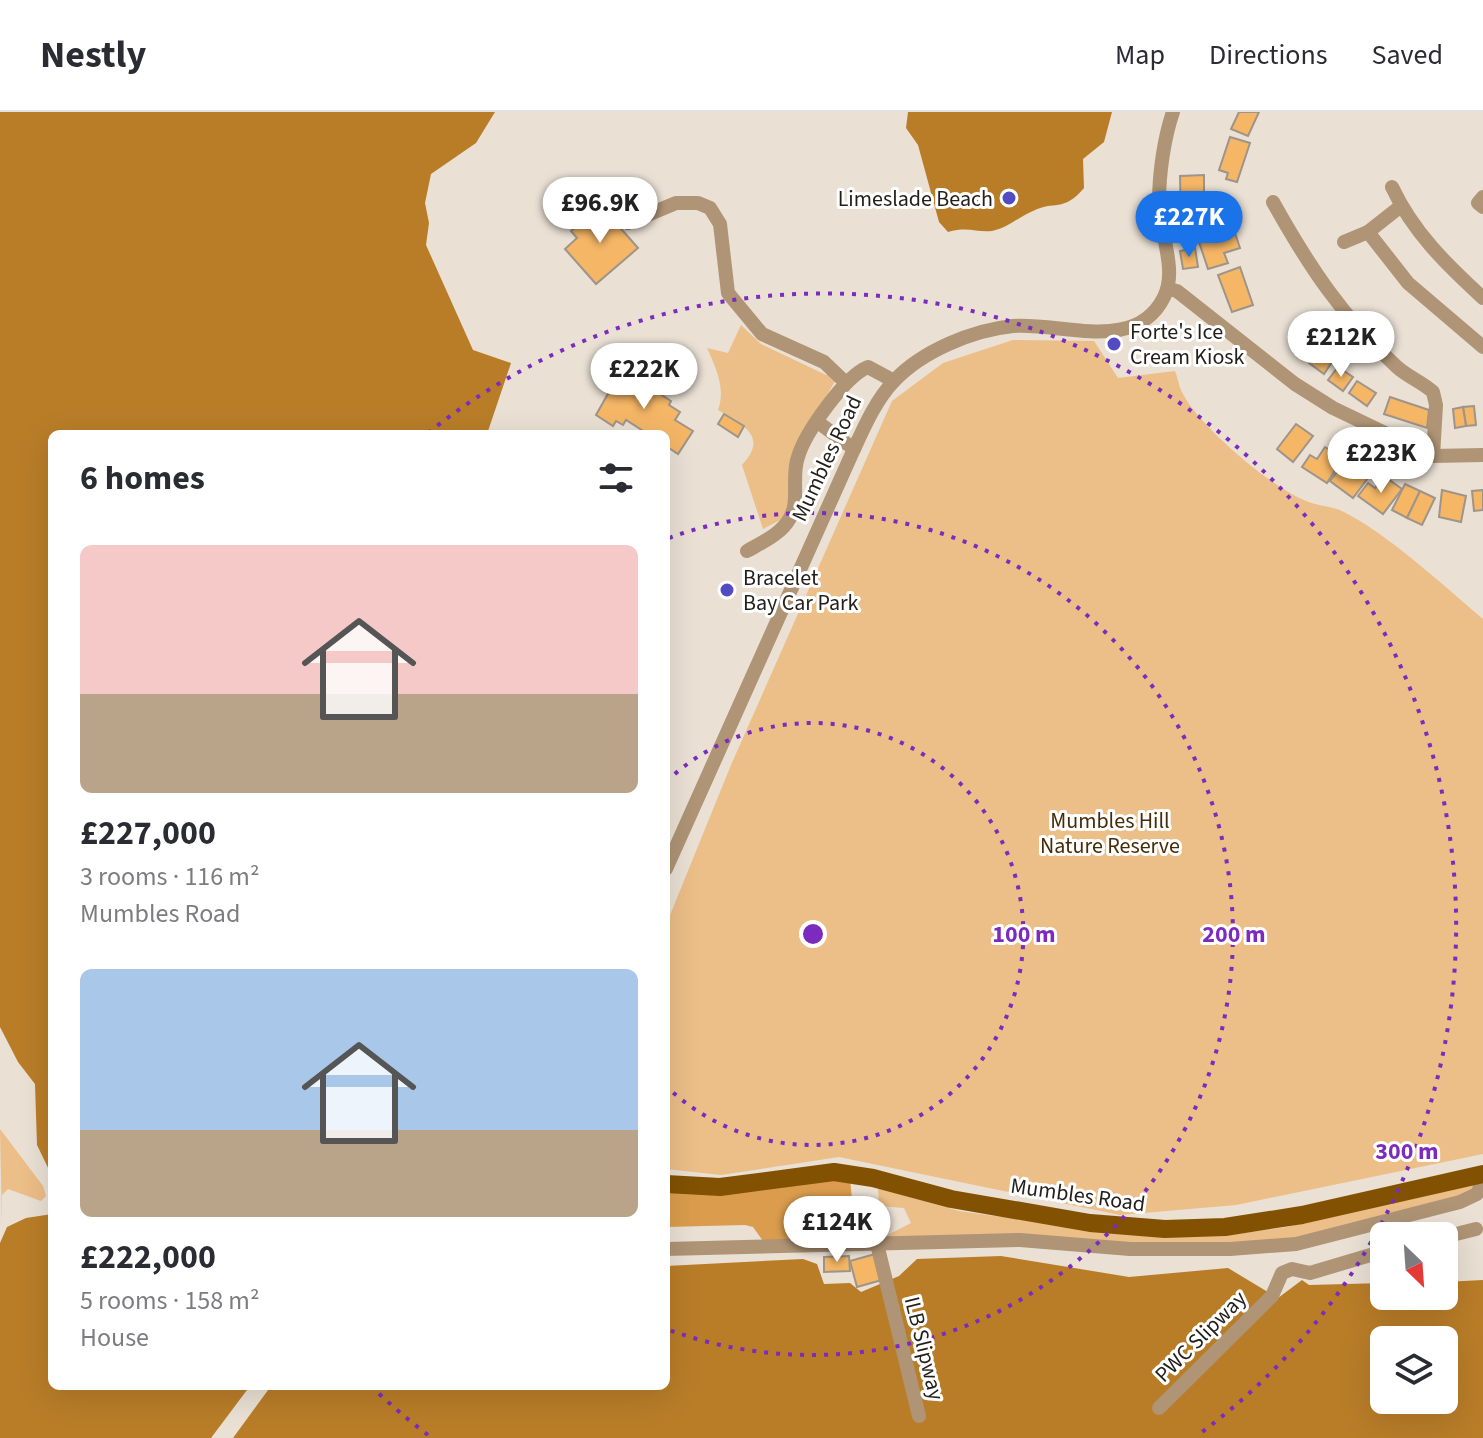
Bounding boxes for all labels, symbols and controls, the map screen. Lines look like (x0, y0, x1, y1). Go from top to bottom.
text: Nestly (40, 28, 146, 82)
text: Map (1115, 35, 1165, 75)
text: Directions (1209, 35, 1328, 75)
text: Saved (1372, 35, 1443, 75)
pin: £96.9K (535, 177, 665, 245)
place label: Limeslade Beach (838, 183, 993, 215)
text: £96.9K (561, 184, 639, 221)
marker: Limeslade Beach (1000, 189, 1018, 207)
pin: £227K (1133, 191, 1245, 259)
text: £227K (1154, 198, 1224, 235)
pin: £212K (1285, 311, 1397, 379)
place label: Forte's Ice Cream Kiosk (1130, 316, 1245, 373)
text: £212K (1306, 318, 1376, 355)
marker: Forte's Ice Cream Kiosk (1105, 335, 1123, 353)
pin: £222K (588, 343, 700, 411)
text: £222K (609, 350, 679, 387)
street label: Mumbles Road (784, 390, 870, 527)
pin: £223K (1325, 427, 1437, 495)
text: £223K (1346, 434, 1416, 471)
text: 6 homes (80, 454, 205, 503)
icon: filters (594, 456, 638, 500)
place label: Bracelet Bay Car Park (743, 562, 859, 619)
marker: Bracelet Bay Car Park (718, 581, 736, 599)
icon: home (287, 597, 431, 741)
park label: Mumbles Hill Nature Reserve (1040, 805, 1180, 862)
text: £227,000 (80, 809, 216, 858)
text: 3 rooms · 116 m² (80, 858, 259, 895)
text: Mumbles Road (80, 895, 240, 932)
text: 100 m (992, 917, 1056, 952)
text: 200 m (1202, 917, 1266, 952)
centre of rings (799, 920, 827, 948)
icon: home (287, 1021, 431, 1165)
text: 300 m (1375, 1134, 1439, 1169)
street label: Mumbles Road (1008, 1170, 1147, 1220)
pin: £124K (781, 1196, 893, 1264)
text: £124K (802, 1203, 872, 1240)
north arrow (1370, 1222, 1458, 1310)
map controls (1370, 1222, 1458, 1414)
text: £222,000 (80, 1233, 216, 1282)
text: 5 rooms · 158 m² (80, 1282, 259, 1319)
street label: PWC Slipway (1148, 1283, 1254, 1390)
street label: ILB Slipway (896, 1293, 953, 1404)
text: House (80, 1319, 149, 1356)
button: layers (1370, 1326, 1458, 1414)

